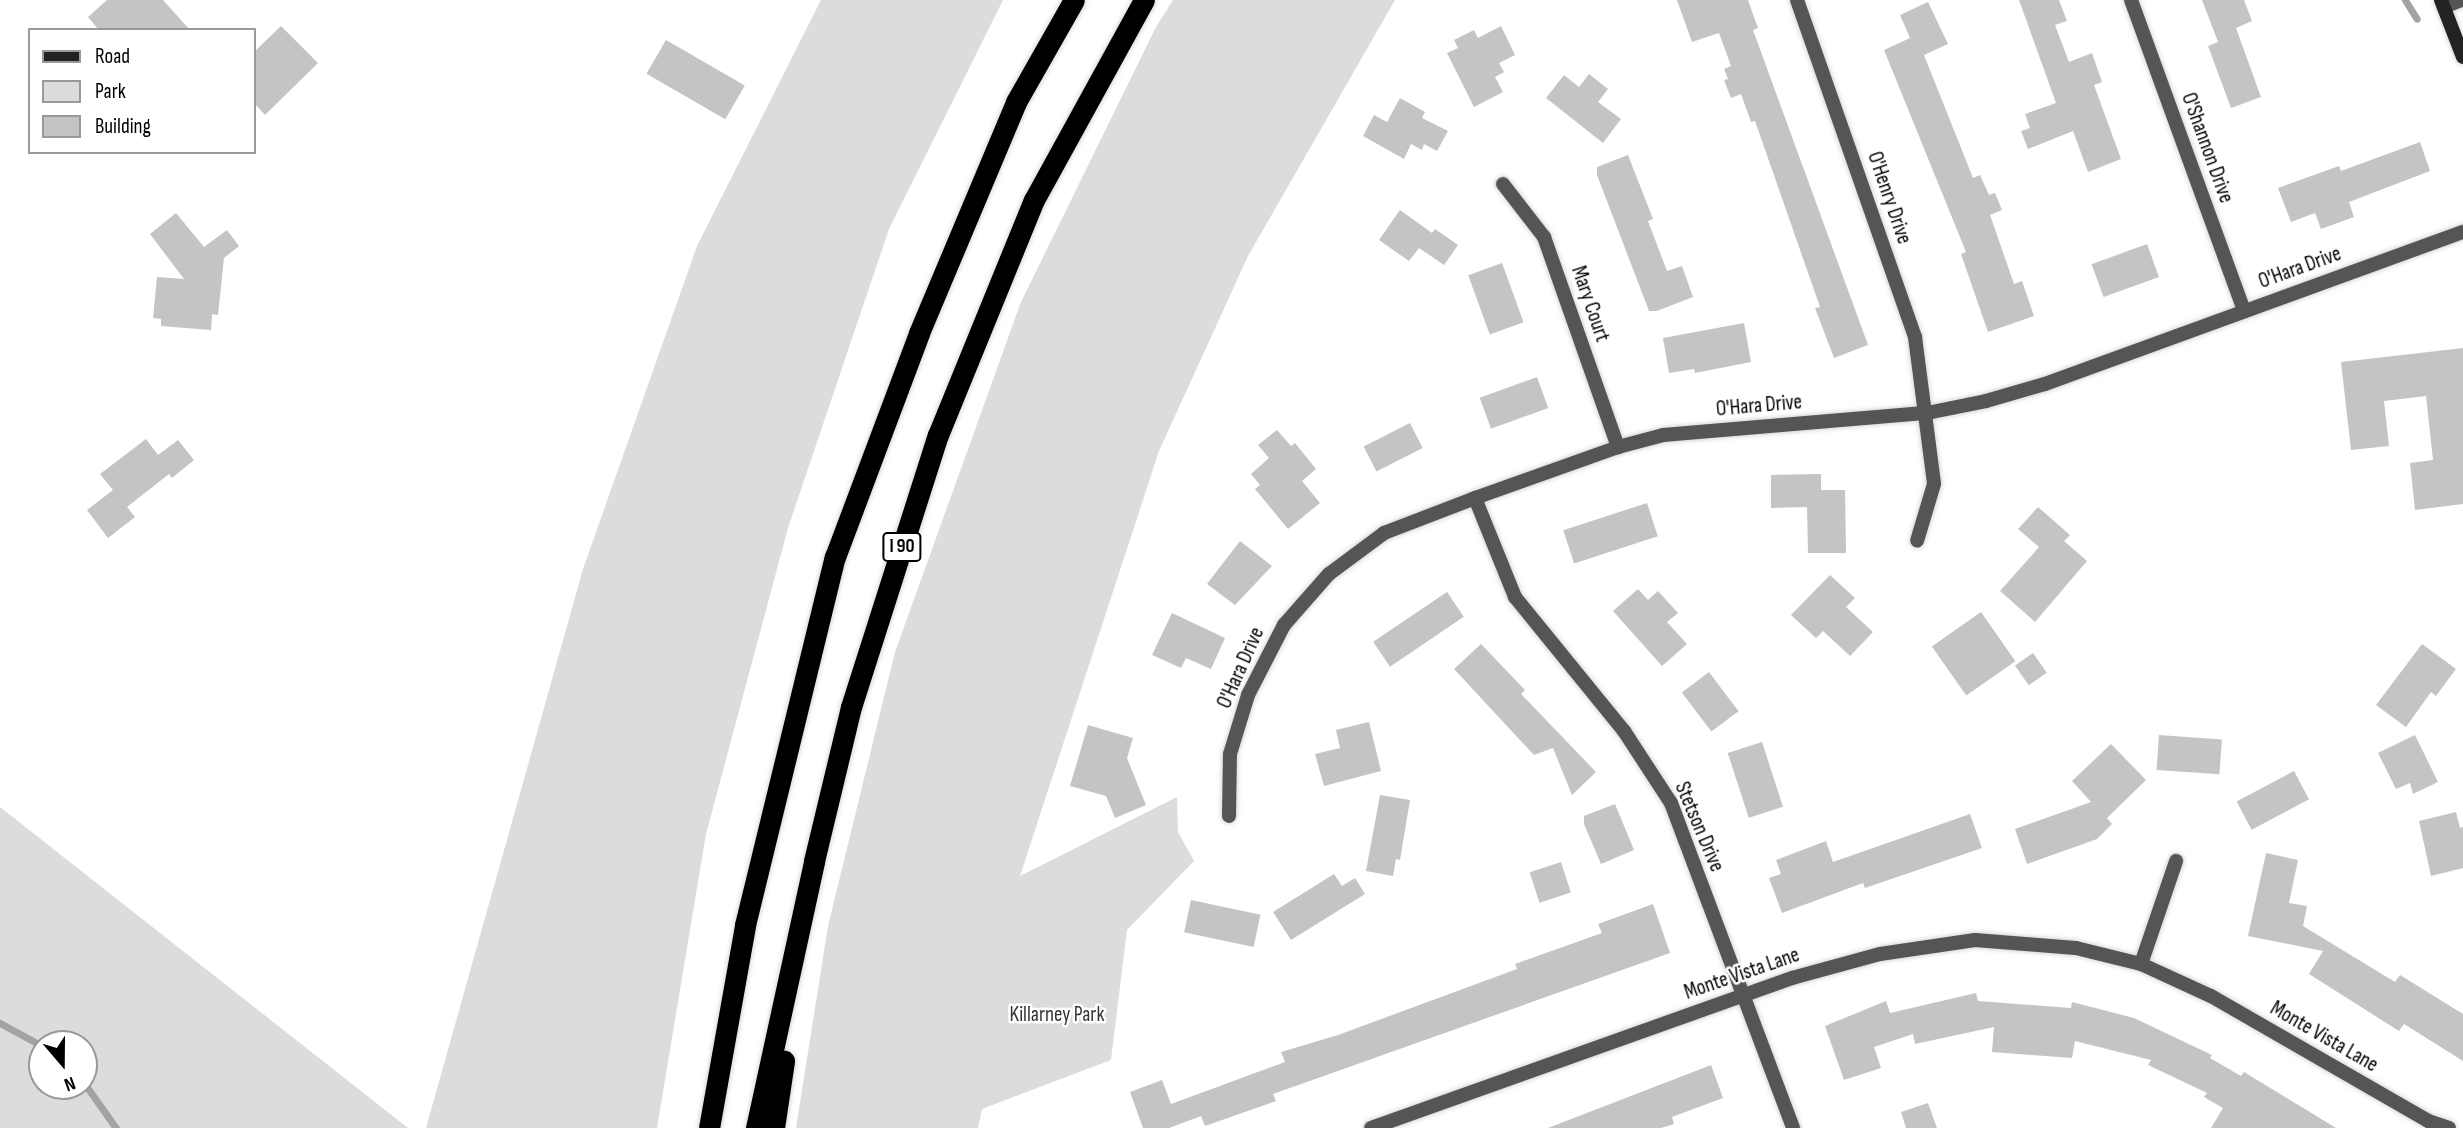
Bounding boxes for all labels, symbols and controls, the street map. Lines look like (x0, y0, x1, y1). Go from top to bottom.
legend (28, 28, 256, 154)
text: Road (95, 44, 130, 69)
text: Park (95, 79, 126, 104)
street label: O'Shannon Drive (2175, 89, 2239, 207)
text: Building (95, 114, 151, 139)
street label: O'Henry Drive (1861, 148, 1917, 248)
street label: O'Hara Drive (2255, 241, 2345, 295)
street label: Mary Court (1565, 263, 1615, 345)
street label: O'Hara Drive (1715, 390, 1803, 422)
road number: I 90 (881, 532, 923, 562)
street label: O'Hara Drive (1212, 624, 1270, 712)
street label: Stetson Drive (1669, 778, 1729, 876)
street label: Monte Vista Lane (1681, 943, 1803, 1005)
street label: Monte Vista Lane (2266, 996, 2382, 1078)
park label: Killarney Park (1010, 1002, 1104, 1028)
north arrow (28, 1030, 98, 1100)
text: N (61, 1071, 78, 1096)

